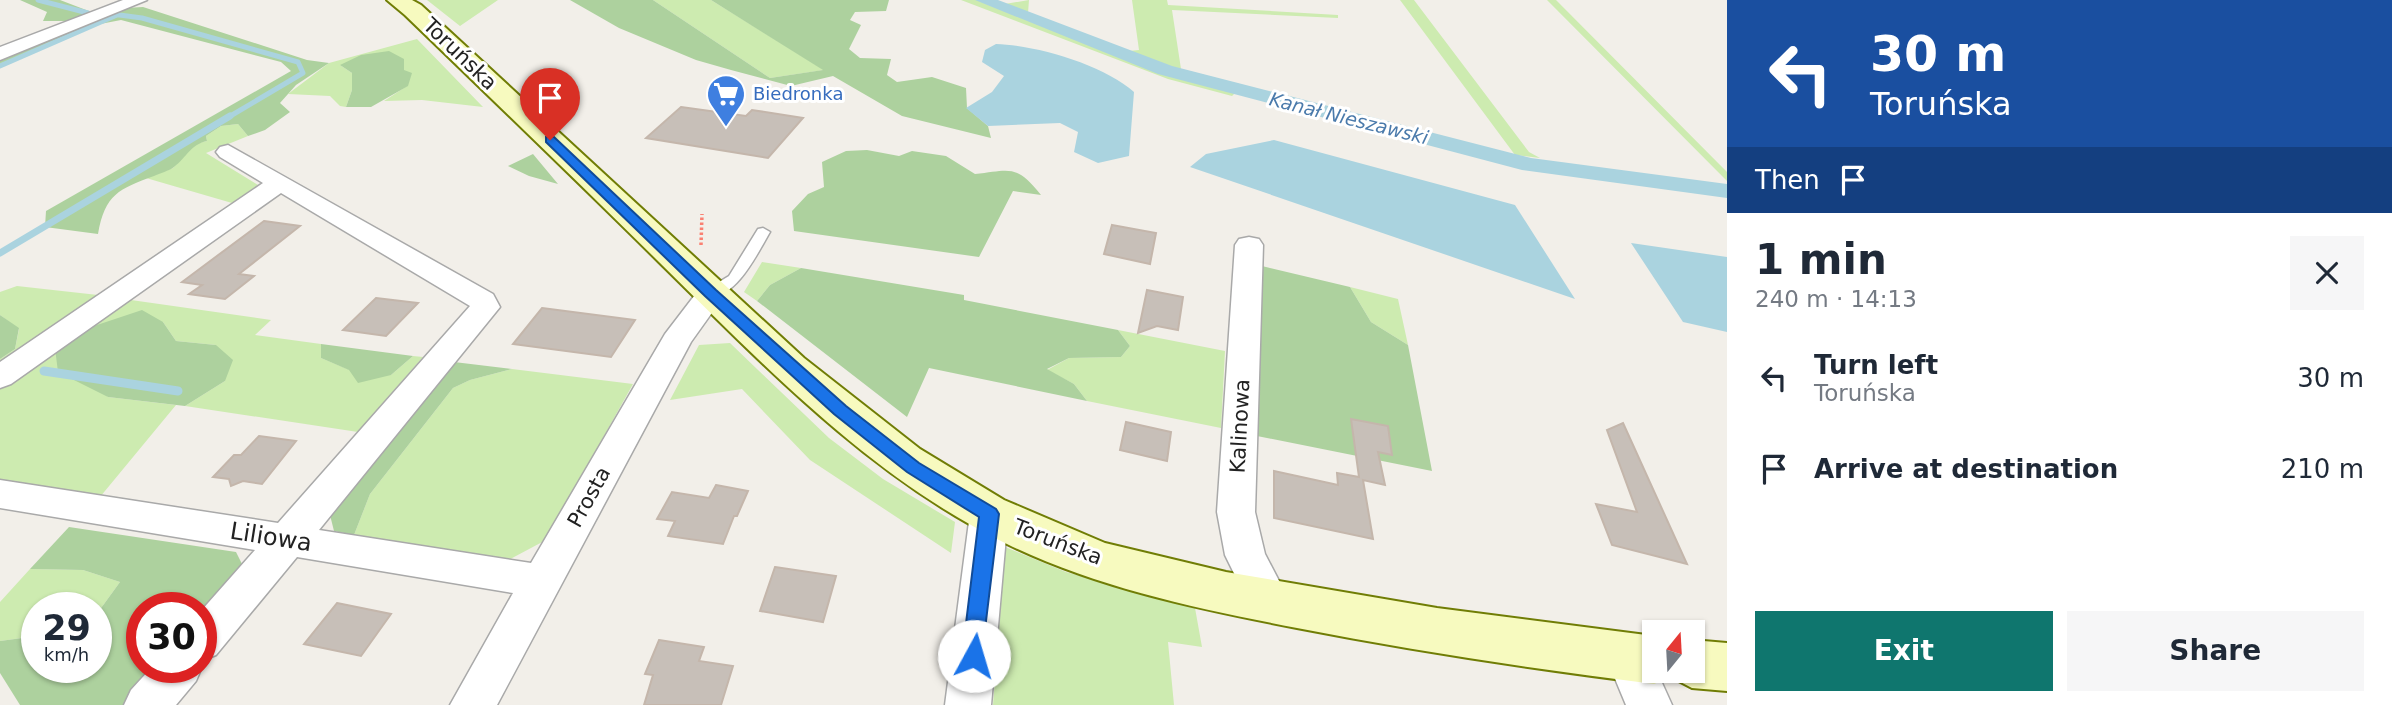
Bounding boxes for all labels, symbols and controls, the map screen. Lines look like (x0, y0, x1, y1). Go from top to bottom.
street label: Toruńska (418, 12, 502, 95)
text: 30 m (1870, 26, 2006, 83)
icon: left (1755, 28, 1846, 119)
pin (520, 68, 580, 140)
supermarket icon: Biedronka (705, 73, 747, 128)
icon: arrive (531, 79, 569, 117)
place label: Biedronka (753, 83, 843, 104)
text: Toruńska (1870, 85, 2012, 123)
water label: Kanał Nieszawski (1267, 88, 1431, 149)
icon: arrive (1834, 161, 1872, 199)
text: Then (1755, 165, 1820, 195)
text: 1 min (1755, 235, 1887, 284)
button: close (2290, 236, 2364, 310)
text: 240 m · 14:13 (1755, 286, 1917, 312)
text: Turn left (1814, 350, 1938, 380)
icon: left (1755, 359, 1793, 397)
text: 30 m (2297, 363, 2364, 393)
street label: Kalinowa (1226, 378, 1254, 474)
text: Toruńska (1814, 380, 1916, 406)
icon: arrive (1755, 450, 1793, 488)
text: Arrive at destination (1814, 454, 2118, 484)
text: 210 m (2281, 454, 2364, 484)
street label: Prosta (563, 463, 615, 531)
street label: Toruńska (1009, 514, 1106, 570)
street label: Liliowa (228, 517, 314, 557)
speed limit sign: 30 (126, 592, 217, 683)
text: 29 (42, 608, 91, 648)
button: Exit (1755, 611, 2053, 691)
button: Share (2067, 611, 2364, 691)
position arrow (937, 619, 1011, 693)
north arrow (1642, 620, 1704, 682)
map controls (1642, 620, 1705, 683)
text: km/h (44, 644, 89, 665)

